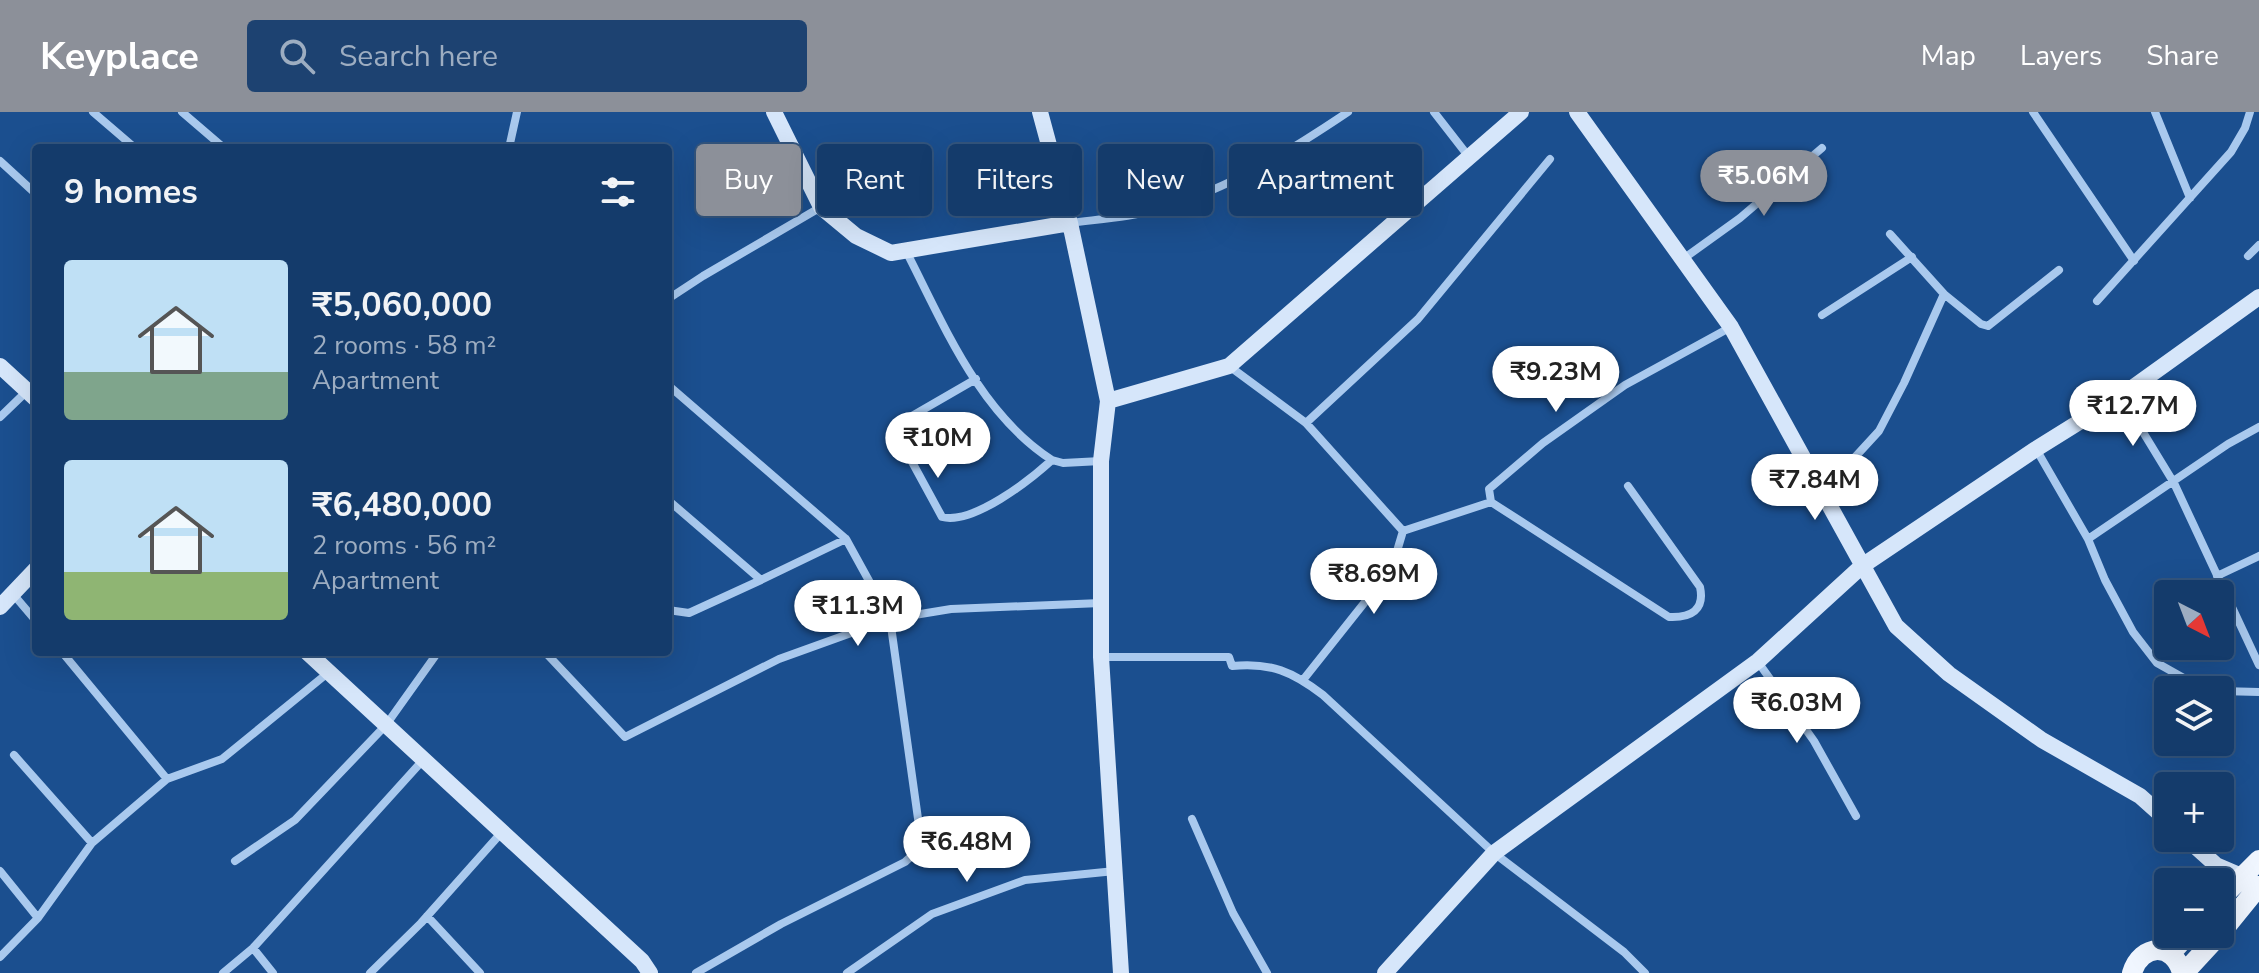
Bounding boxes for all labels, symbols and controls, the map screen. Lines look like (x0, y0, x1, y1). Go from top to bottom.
search box (247, 20, 807, 92)
text: Keyplace (40, 31, 199, 82)
icon: search (275, 34, 319, 78)
text: Search here (339, 36, 498, 77)
text: Map (1921, 37, 1976, 75)
text: Layers (2020, 37, 2102, 75)
text: Share (2146, 37, 2219, 75)
chip: Buy (696, 144, 801, 216)
chip: Rent (817, 144, 932, 216)
chip: Filters (948, 144, 1082, 216)
chip: New (1098, 144, 1213, 216)
chip: Apartment (1229, 144, 1422, 216)
pin: ₹5.06M (1699, 150, 1829, 218)
text: ₹5.06M (1718, 158, 1810, 193)
text: 9 homes (64, 169, 198, 215)
icon: filters (596, 170, 640, 214)
text: ₹5,060,000 (312, 282, 492, 328)
icon: home (128, 292, 224, 388)
text: 2 rooms · 58 m² (312, 328, 496, 363)
pin: ₹9.23M (1491, 346, 1621, 414)
text: ₹9.23M (1510, 354, 1602, 389)
text: Apartment (312, 363, 439, 398)
pin: ₹12.7M (2068, 380, 2198, 448)
text: ₹12.7M (2087, 388, 2179, 423)
pin: ₹10M (891, 412, 985, 480)
text: ₹10M (903, 420, 973, 455)
pin: ₹7.84M (1750, 454, 1880, 522)
text: ₹7.84M (1769, 462, 1861, 497)
text: ₹6,480,000 (312, 482, 492, 528)
icon: home (128, 492, 224, 588)
text: 2 rooms · 56 m² (312, 528, 496, 563)
pin: ₹8.69M (1309, 548, 1439, 616)
text: ₹8.69M (1328, 556, 1420, 591)
text: Apartment (312, 563, 439, 598)
pin: ₹11.3M (793, 580, 923, 648)
north arrow (2154, 580, 2234, 660)
map controls (2154, 580, 2234, 948)
text: ₹11.3M (812, 588, 904, 623)
button: layers (2154, 676, 2234, 756)
pin: ₹6.03M (1732, 677, 1862, 745)
text: ₹6.03M (1751, 685, 1843, 720)
button: + (2154, 772, 2234, 852)
pin: ₹6.48M (902, 816, 1032, 884)
text: ₹6.48M (921, 824, 1013, 859)
button: − (2154, 868, 2234, 948)

